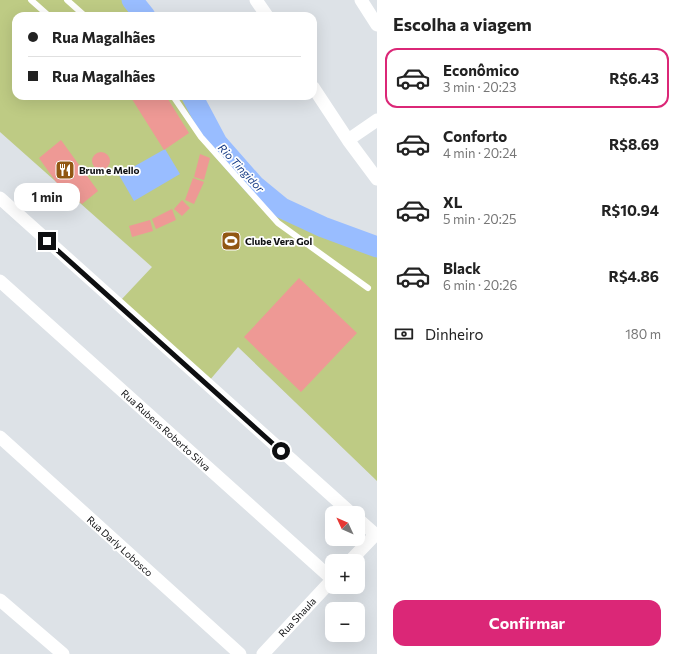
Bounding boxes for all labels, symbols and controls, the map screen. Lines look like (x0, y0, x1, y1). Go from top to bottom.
text: Escolha a viagem (393, 13, 532, 35)
text: Rua Magalhães (52, 28, 155, 46)
icon: car (395, 60, 431, 96)
text: Econômico (443, 61, 519, 79)
text: Rua Magalhães (52, 67, 155, 85)
text: R$6.43 (609, 69, 659, 87)
text: 3 min · 20:23 (443, 79, 516, 95)
icon: car (395, 126, 431, 162)
text: Conforto (443, 127, 507, 145)
text: R$8.69 (609, 135, 659, 153)
water label: Rio Tingidor (216, 141, 267, 195)
text: 4 min · 20:24 (443, 145, 517, 161)
restaurant icon: Brum e Mello (54, 159, 76, 181)
place label: Brum e Mello (79, 164, 140, 176)
callout: 1 min (14, 183, 80, 211)
text: 1 min (32, 189, 62, 205)
icon: car (395, 192, 431, 228)
text: XL (443, 193, 462, 211)
text: R$10.94 (601, 201, 659, 219)
text: 5 min · 20:25 (443, 211, 517, 227)
sports icon: Clube Vera Gol (220, 230, 242, 252)
route end (38, 232, 56, 250)
place label: Clube Vera Gol (245, 235, 312, 247)
icon: car (395, 258, 431, 294)
text: Black (443, 259, 481, 277)
text: R$4.86 (609, 267, 659, 285)
text: 6 min · 20:26 (443, 277, 517, 293)
icon: cash (393, 323, 415, 345)
text: Dinheiro (425, 325, 484, 343)
text: 180 m (625, 326, 661, 342)
street label: Rua Rubens Roberto Silva (119, 387, 213, 473)
route start (272, 442, 290, 460)
north arrow (325, 506, 365, 546)
map controls (325, 506, 365, 642)
street label: Rua Darly Lobosco (85, 513, 155, 579)
button: + (325, 554, 365, 594)
street label: Rua Shaula (276, 595, 318, 639)
button: Confirmar (393, 600, 661, 646)
button: − (325, 602, 365, 642)

